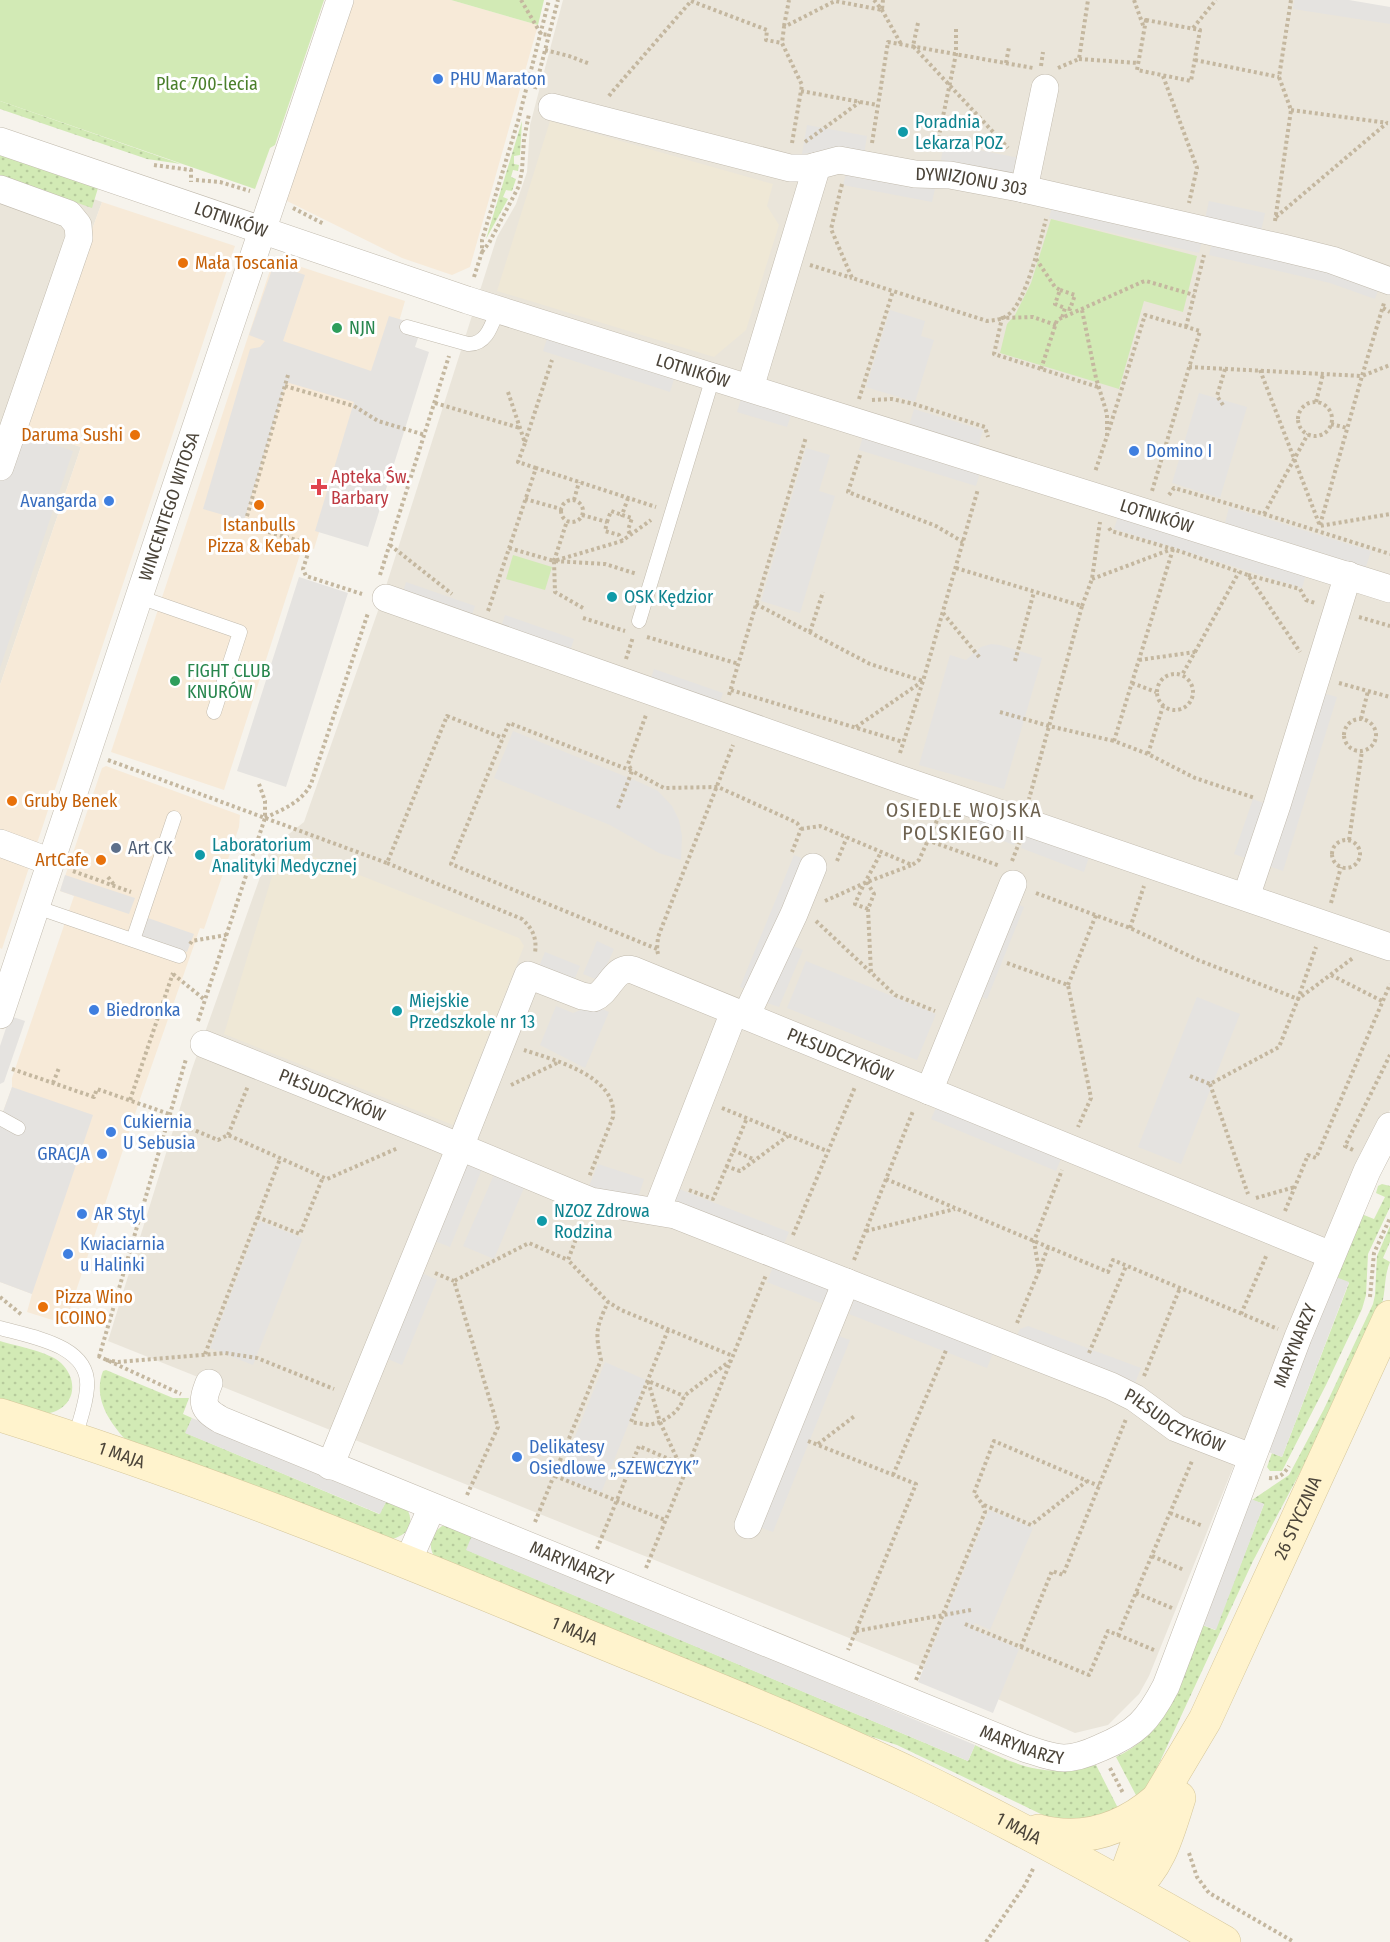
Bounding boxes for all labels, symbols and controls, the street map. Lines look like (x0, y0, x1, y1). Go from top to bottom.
place label: PHU Maraton (450, 68, 546, 90)
marker: PHU Maraton (431, 72, 445, 86)
park label: Plac 700-lecia (156, 73, 258, 95)
place label: Poradnia Lekarza POZ (915, 111, 1003, 154)
marker: Poradnia Lekarza POZ (896, 125, 910, 139)
street label: DYWIZJONU 303 (915, 163, 1029, 200)
street label: LOTNIKÓW (191, 197, 271, 242)
place label: Mała Toscania (195, 252, 298, 274)
marker: Mała Toscania (176, 256, 190, 270)
place label: NJN (349, 317, 376, 339)
marker: NJN (330, 321, 344, 335)
street label: LOTNIKÓW (653, 349, 733, 393)
place label: Daruma Sushi (21, 424, 123, 446)
marker: Daruma Sushi (128, 428, 142, 442)
street label: WINCENTEGO WITOSA (134, 429, 204, 584)
place label: Domino I (1146, 440, 1212, 462)
marker: Domino I (1127, 444, 1141, 458)
place label: Apteka Św. Barbary (331, 466, 410, 509)
marker: Apteka Św. Barbary (312, 480, 326, 494)
place label: Avangarda (20, 490, 97, 512)
marker: Avangarda (102, 494, 116, 508)
street label: LOTNIKÓW (1117, 494, 1197, 538)
marker: Istanbulls Pizza & Kebab (252, 498, 266, 512)
place label: Istanbulls Pizza & Kebab (207, 514, 311, 557)
place label: OSK Kędzior (624, 586, 714, 608)
marker: OSK Kędzior (605, 590, 619, 604)
place label: FIGHT CLUB KNURÓW (187, 660, 271, 703)
marker: FIGHT CLUB KNURÓW (168, 674, 182, 688)
place label: Gruby Benek (24, 790, 118, 812)
marker: Gruby Benek (5, 794, 19, 808)
district label: OSIEDLE WOJSKA POLSKIEGO II (886, 798, 1042, 845)
place label: Laboratorium Analityki Medycznej (212, 834, 357, 877)
place label: Art CK (128, 837, 173, 859)
marker: Art CK (109, 841, 123, 855)
marker: Laboratorium Analityki Medycznej (193, 848, 207, 862)
place label: ArtCafe (35, 849, 89, 871)
marker: ArtCafe (94, 853, 108, 867)
place label: Miejskie Przedszkole nr 13 (409, 990, 535, 1033)
place label: Biedronka (106, 999, 181, 1021)
marker: Biedronka (87, 1003, 101, 1017)
marker: Miejskie Przedszkole nr 13 (390, 1004, 404, 1018)
street label: PIŁSUDCZYKÓW (784, 1023, 897, 1086)
street label: PIŁSUDCZYKÓW (276, 1064, 389, 1127)
place label: Cukiernia U Sebusia (123, 1111, 196, 1154)
marker: Cukiernia U Sebusia (104, 1125, 118, 1139)
place label: GRACJA (37, 1143, 91, 1165)
marker: GRACJA (95, 1147, 109, 1161)
place label: NZOZ Zdrowa Rodzina (554, 1200, 650, 1243)
place label: AR Styl (94, 1203, 145, 1225)
marker: AR Styl (75, 1207, 89, 1221)
marker: NZOZ Zdrowa Rodzina (535, 1214, 549, 1228)
place label: Kwiaciarnia u Halinki (80, 1233, 165, 1276)
marker: Kwiaciarnia u Halinki (61, 1247, 75, 1261)
place label: Pizza Wino ICOINO (55, 1286, 133, 1329)
marker: Pizza Wino ICOINO (36, 1300, 50, 1314)
street label: MARYNARZY (1269, 1300, 1322, 1391)
street label: PIŁSUDCZYKÓW (1121, 1384, 1229, 1457)
place label: Delikatesy Osiedlowe „SZEWCZYK” (529, 1436, 699, 1479)
street label: 1 MAJA (95, 1437, 148, 1473)
marker: Delikatesy Osiedlowe „SZEWCZYK” (510, 1450, 524, 1464)
street label: 26 STYCZNIA (1269, 1472, 1327, 1563)
street label: MARYNARZY (527, 1536, 617, 1590)
street label: 1 MAJA (548, 1612, 601, 1650)
street label: MARYNARZY (977, 1720, 1065, 1769)
street label: 1 MAJA (992, 1807, 1045, 1849)

